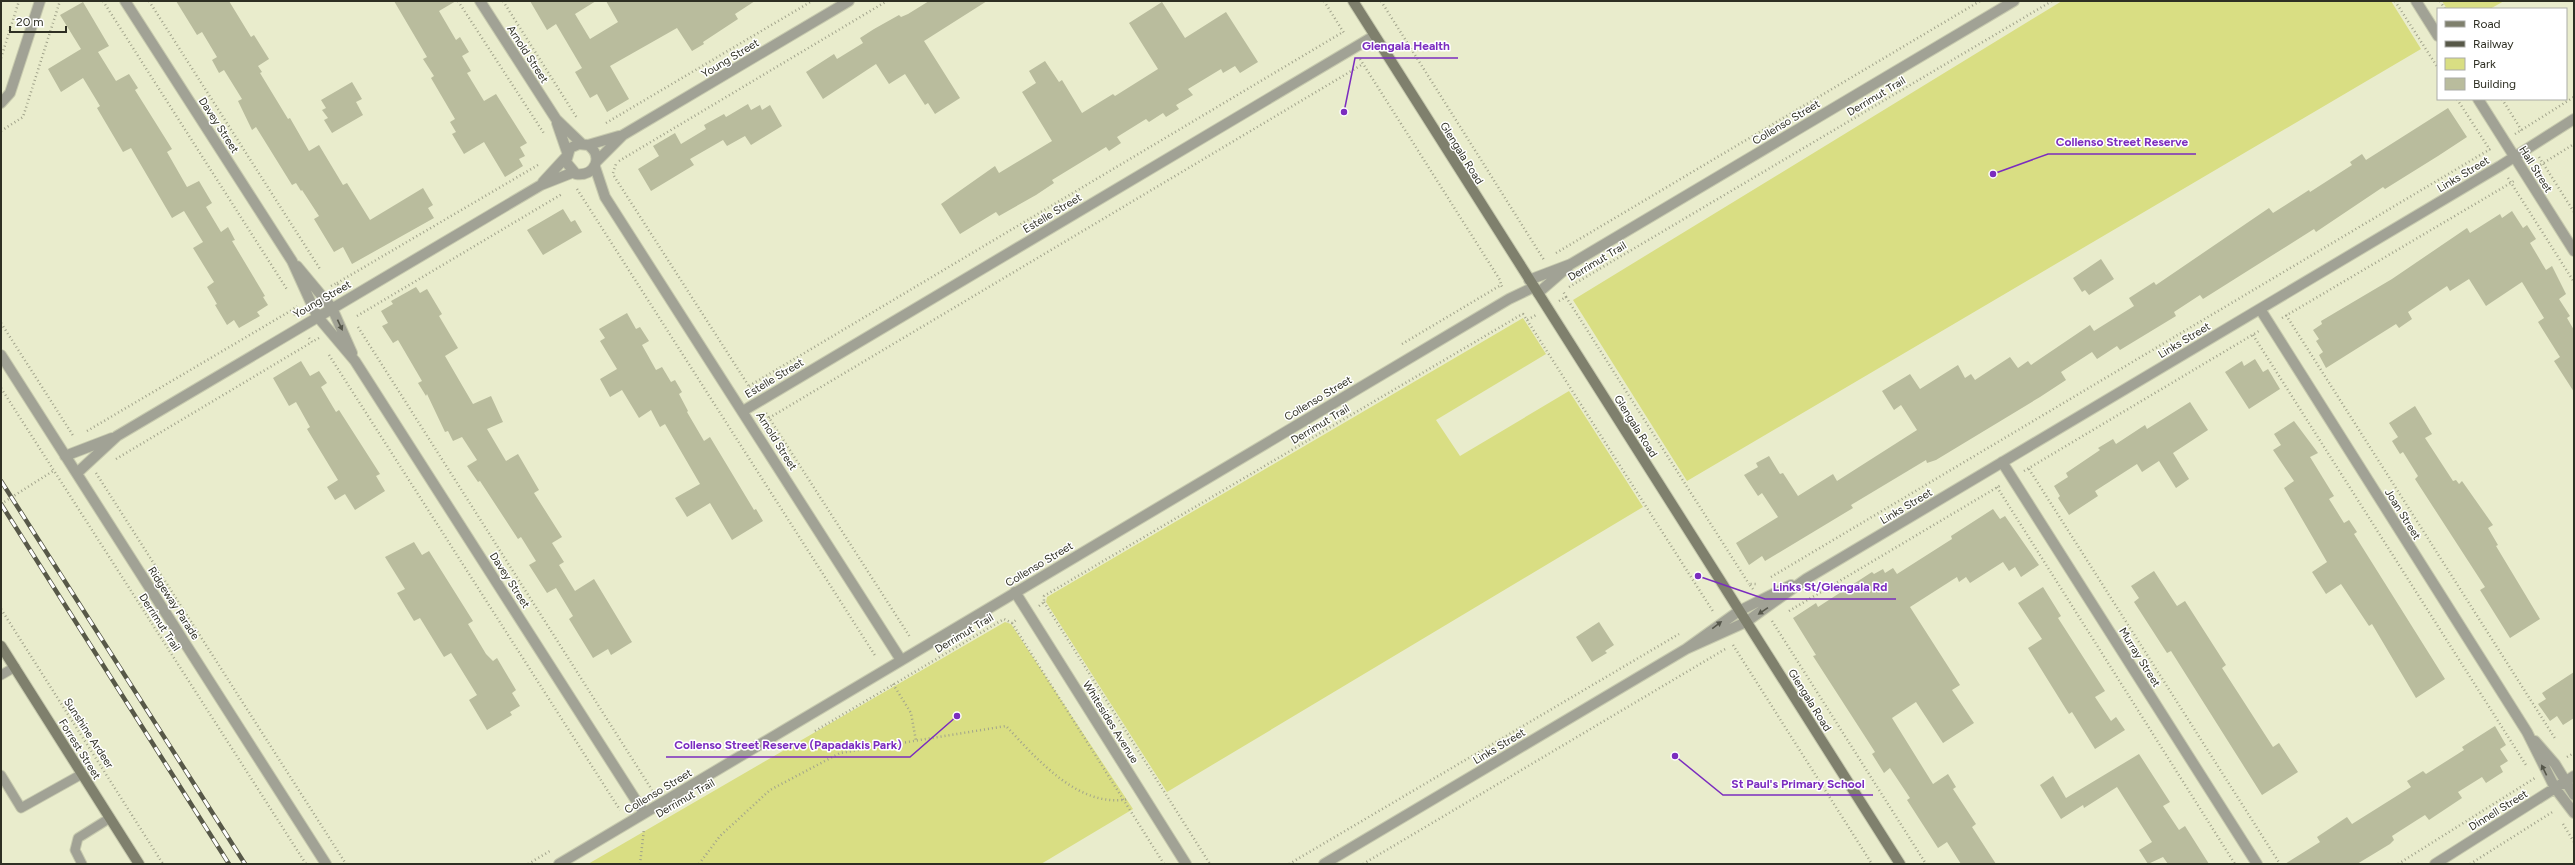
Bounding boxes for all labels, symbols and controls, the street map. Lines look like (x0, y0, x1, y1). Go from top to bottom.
scale bar (10, 8, 66, 34)
legend (2437, 8, 2567, 100)
text: 20 m (16, 15, 44, 29)
text: Road (2473, 17, 2501, 31)
street label: Arnold Street (504, 23, 551, 86)
callout: Glengala Health (1355, 34, 1458, 58)
street label: Young Street (699, 36, 761, 81)
text: Railway (2473, 37, 2514, 51)
text: Glengala Health (1362, 39, 1450, 53)
text: Park (2473, 57, 2496, 71)
street label: Derrimut Trail (1845, 74, 1908, 119)
text: Building (2473, 77, 2516, 91)
street label: Davey Street (196, 95, 241, 156)
street label: Collenso Street (1750, 97, 1822, 148)
street label: Glengala Road (1437, 120, 1486, 187)
callout: Collenso Street Reserve (2048, 130, 2196, 154)
text: Collenso Street Reserve (2056, 135, 2189, 149)
street label: Hall Street (2516, 144, 2555, 195)
street label: Links Street (2435, 154, 2492, 195)
street label: Estelle Street (1021, 191, 1084, 236)
street label: Derrimut Trail (1566, 239, 1629, 284)
street label: Young Street (291, 278, 353, 321)
one-way arrow (337, 320, 343, 331)
street label: Links Street (2156, 320, 2213, 361)
street label: Estelle Street (743, 356, 806, 401)
street label: Collenso Street (1282, 373, 1354, 424)
street label: Glengala Road (1611, 393, 1660, 460)
street label: Derrimut Trail (1289, 402, 1352, 447)
street label: Arnold Street (754, 410, 800, 473)
street label: Links Street (1878, 486, 1935, 527)
street label: Joan Street (2382, 487, 2423, 542)
street label: Collenso Street (1003, 539, 1075, 590)
street label: Davey Street (487, 550, 532, 611)
street label: Ridgeway Parade (145, 564, 202, 642)
callout: Links St/Glengala Rd (1765, 575, 1896, 599)
text: Links St/Glengala Rd (1773, 580, 1887, 594)
street label: Derrimut Trail (136, 591, 183, 653)
one-way arrow (1758, 607, 1769, 615)
street label: Derrimut Trail (933, 611, 996, 656)
one-way arrow (1711, 621, 1722, 630)
street label: Murray Street (2116, 625, 2163, 689)
street label: Glengala Road (1785, 667, 1834, 734)
street label: Whitesides Avenue (1080, 679, 1141, 766)
street label: Sunshine Ardeer (61, 696, 116, 771)
street label: Forrest Street (56, 717, 103, 782)
street label: Links Street (1471, 726, 1528, 767)
callout: Collenso Street Reserve (Papadakis Park) (666, 733, 910, 757)
text: Collenso Street Reserve (Papadakis Park) (674, 738, 902, 752)
one-way arrow (2541, 764, 2547, 775)
street label: Collenso Street (622, 766, 694, 817)
callout: St Paul's Primary School (1723, 771, 1873, 795)
street label: Derrimut Trail (654, 776, 717, 821)
text: St Paul's Primary School (1731, 777, 1865, 791)
street label: Dinnell Street (2467, 787, 2530, 834)

